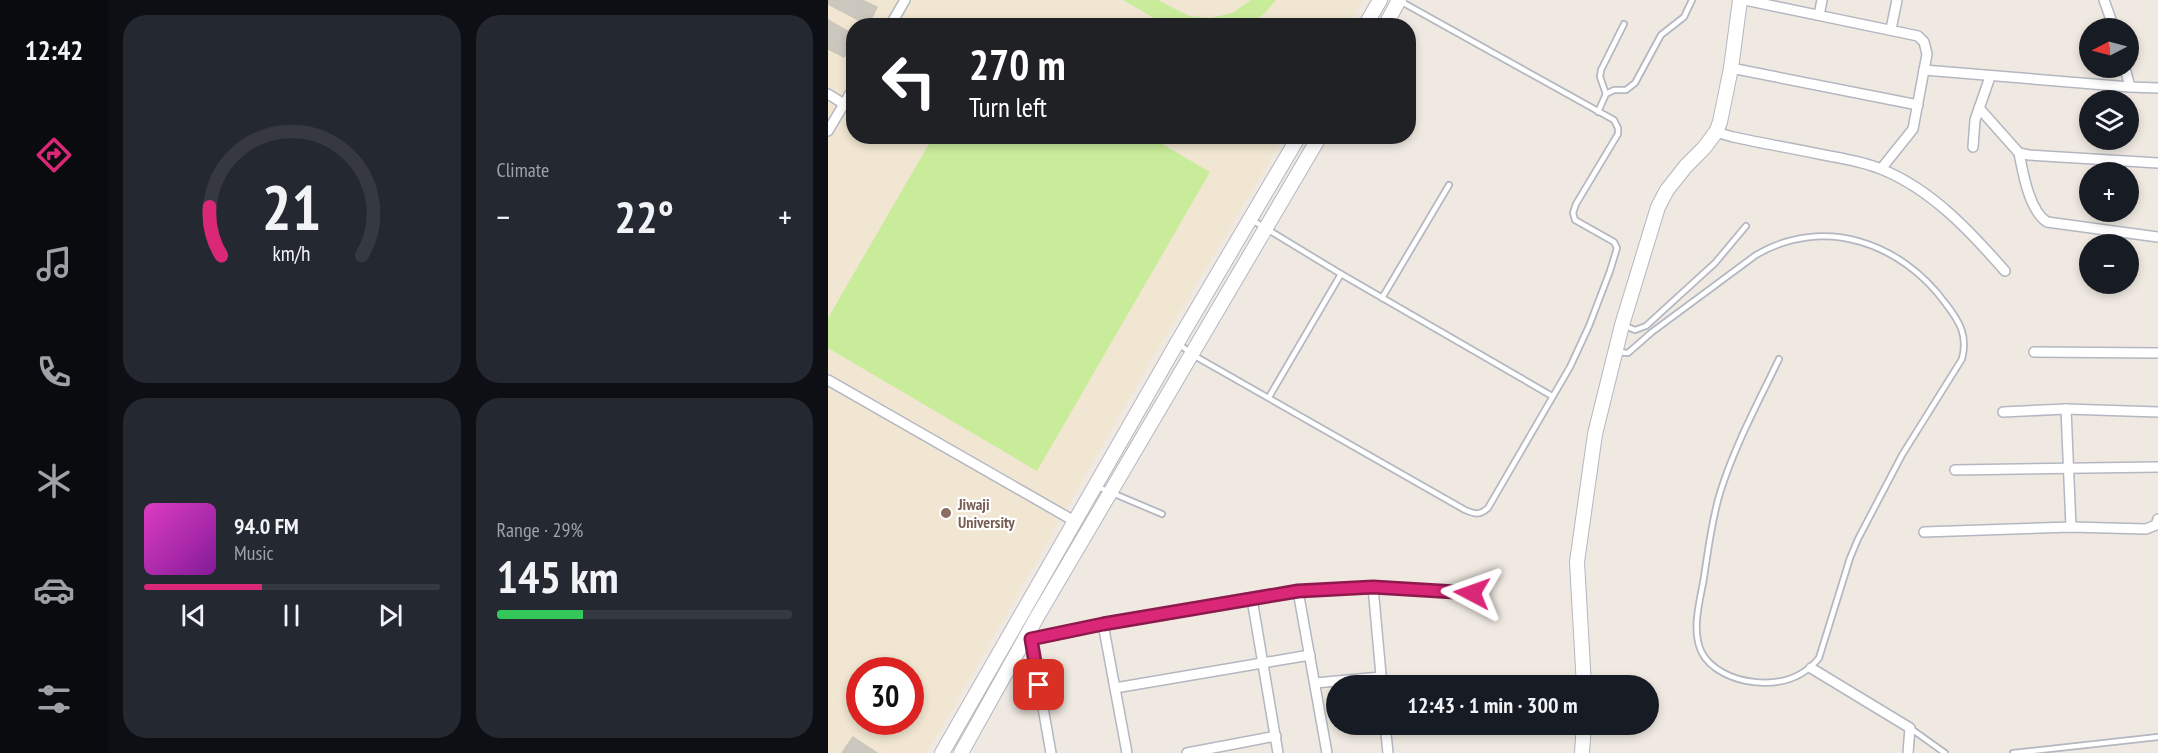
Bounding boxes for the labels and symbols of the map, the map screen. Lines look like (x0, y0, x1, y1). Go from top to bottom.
north arrow (2079, 18, 2139, 78)
place label: Jiwaji University (957, 494, 1015, 532)
marker: Jiwaji University (939, 506, 953, 520)
position arrow (1440, 561, 1504, 625)
speed limit sign: 30 (846, 657, 924, 735)
pin (1013, 659, 1064, 710)

